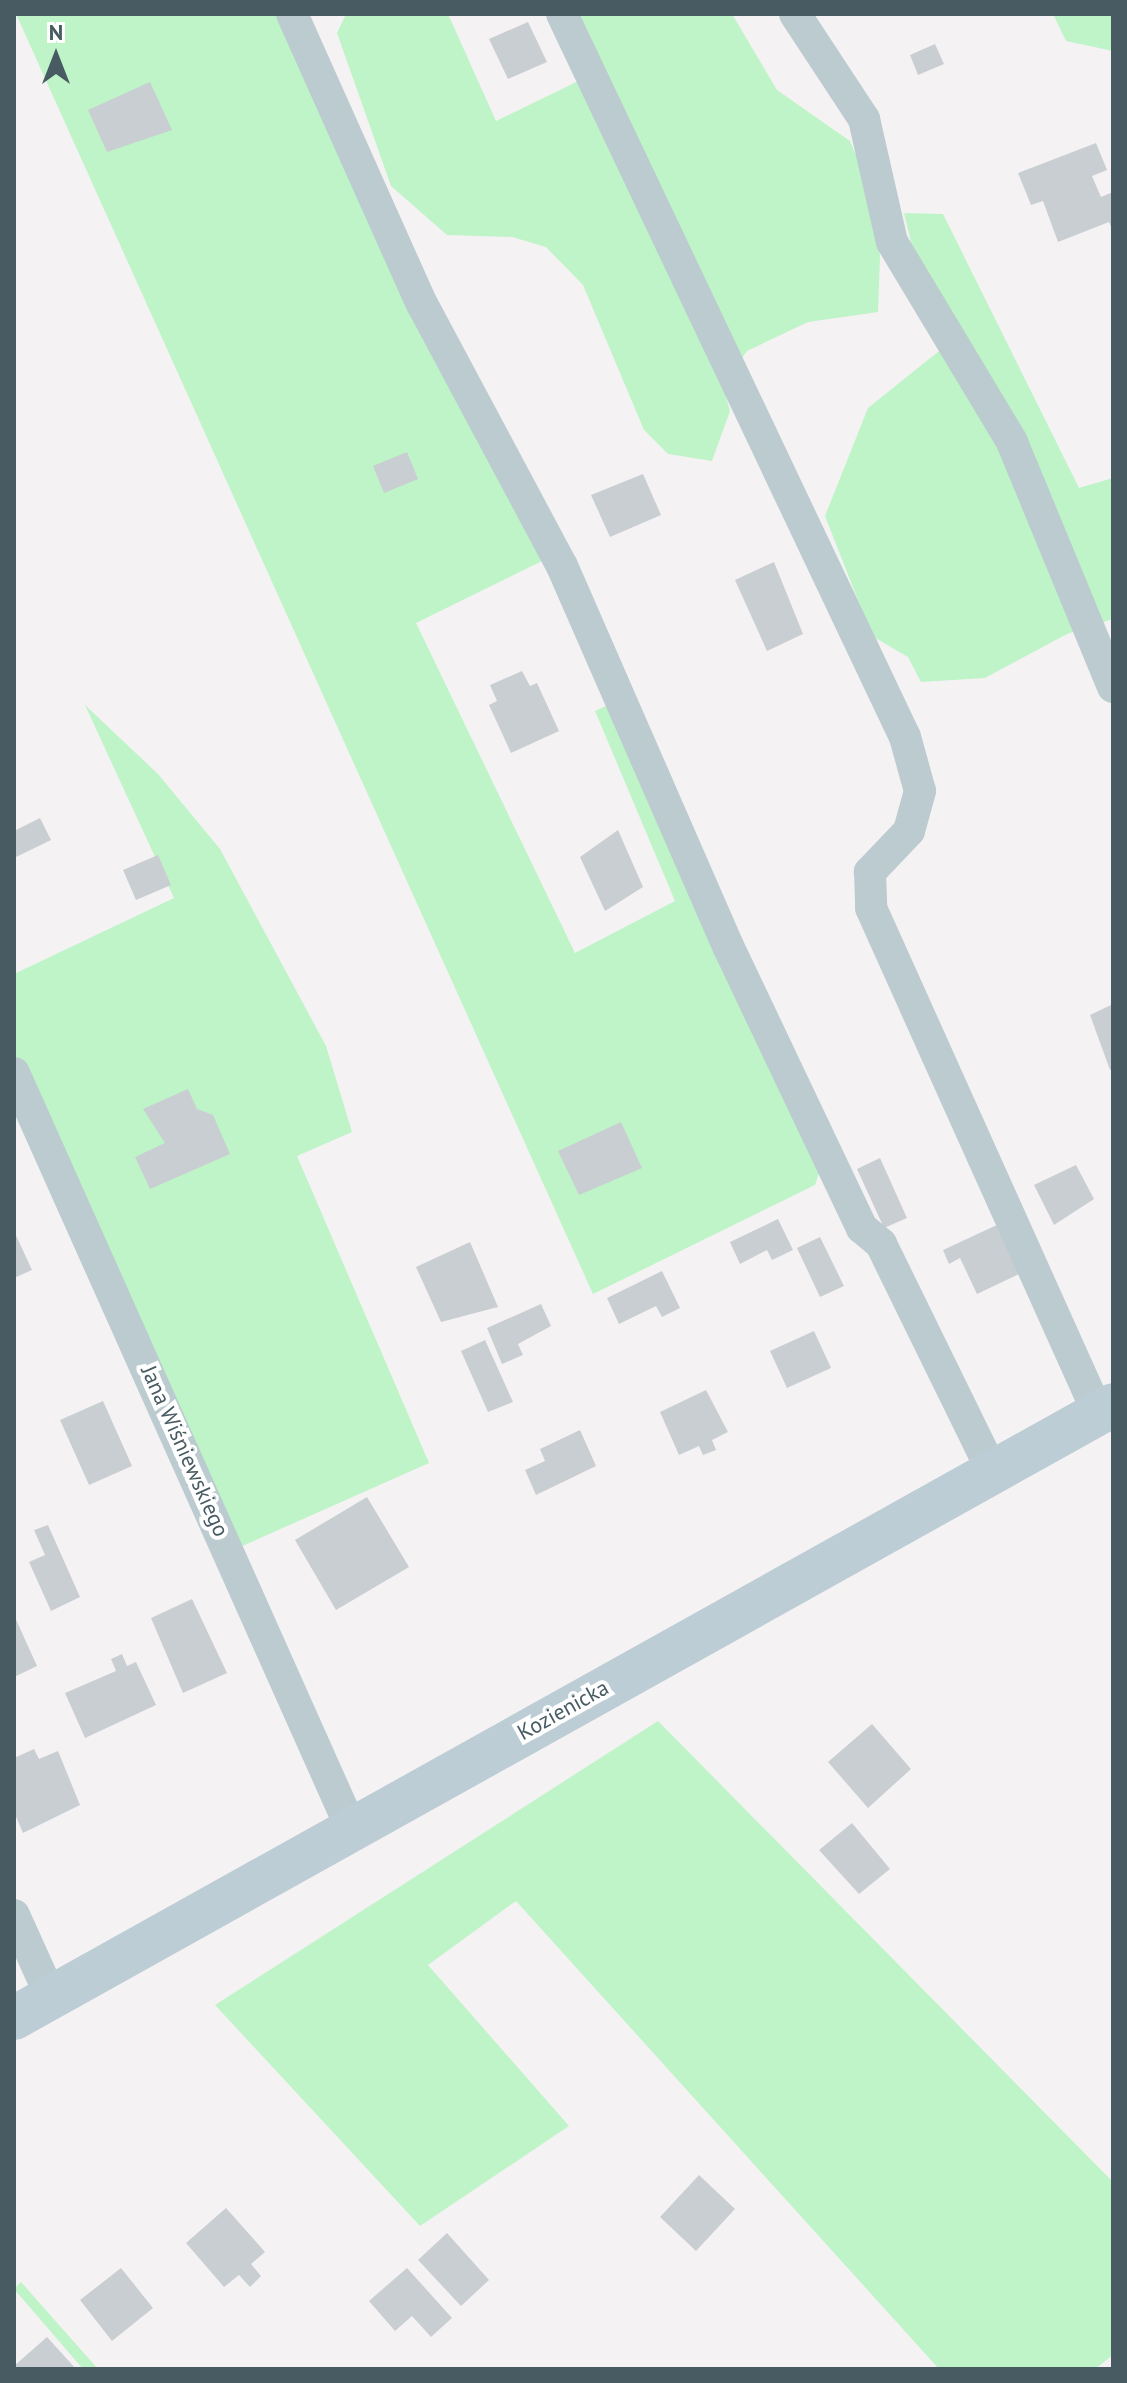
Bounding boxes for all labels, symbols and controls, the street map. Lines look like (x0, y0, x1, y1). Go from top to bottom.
north arrow (16, 16, 96, 96)
text: N (49, 18, 63, 46)
street label: Jana Wiśniewskiego (135, 1361, 235, 1541)
street label: Kozienicka (513, 1674, 613, 1746)

